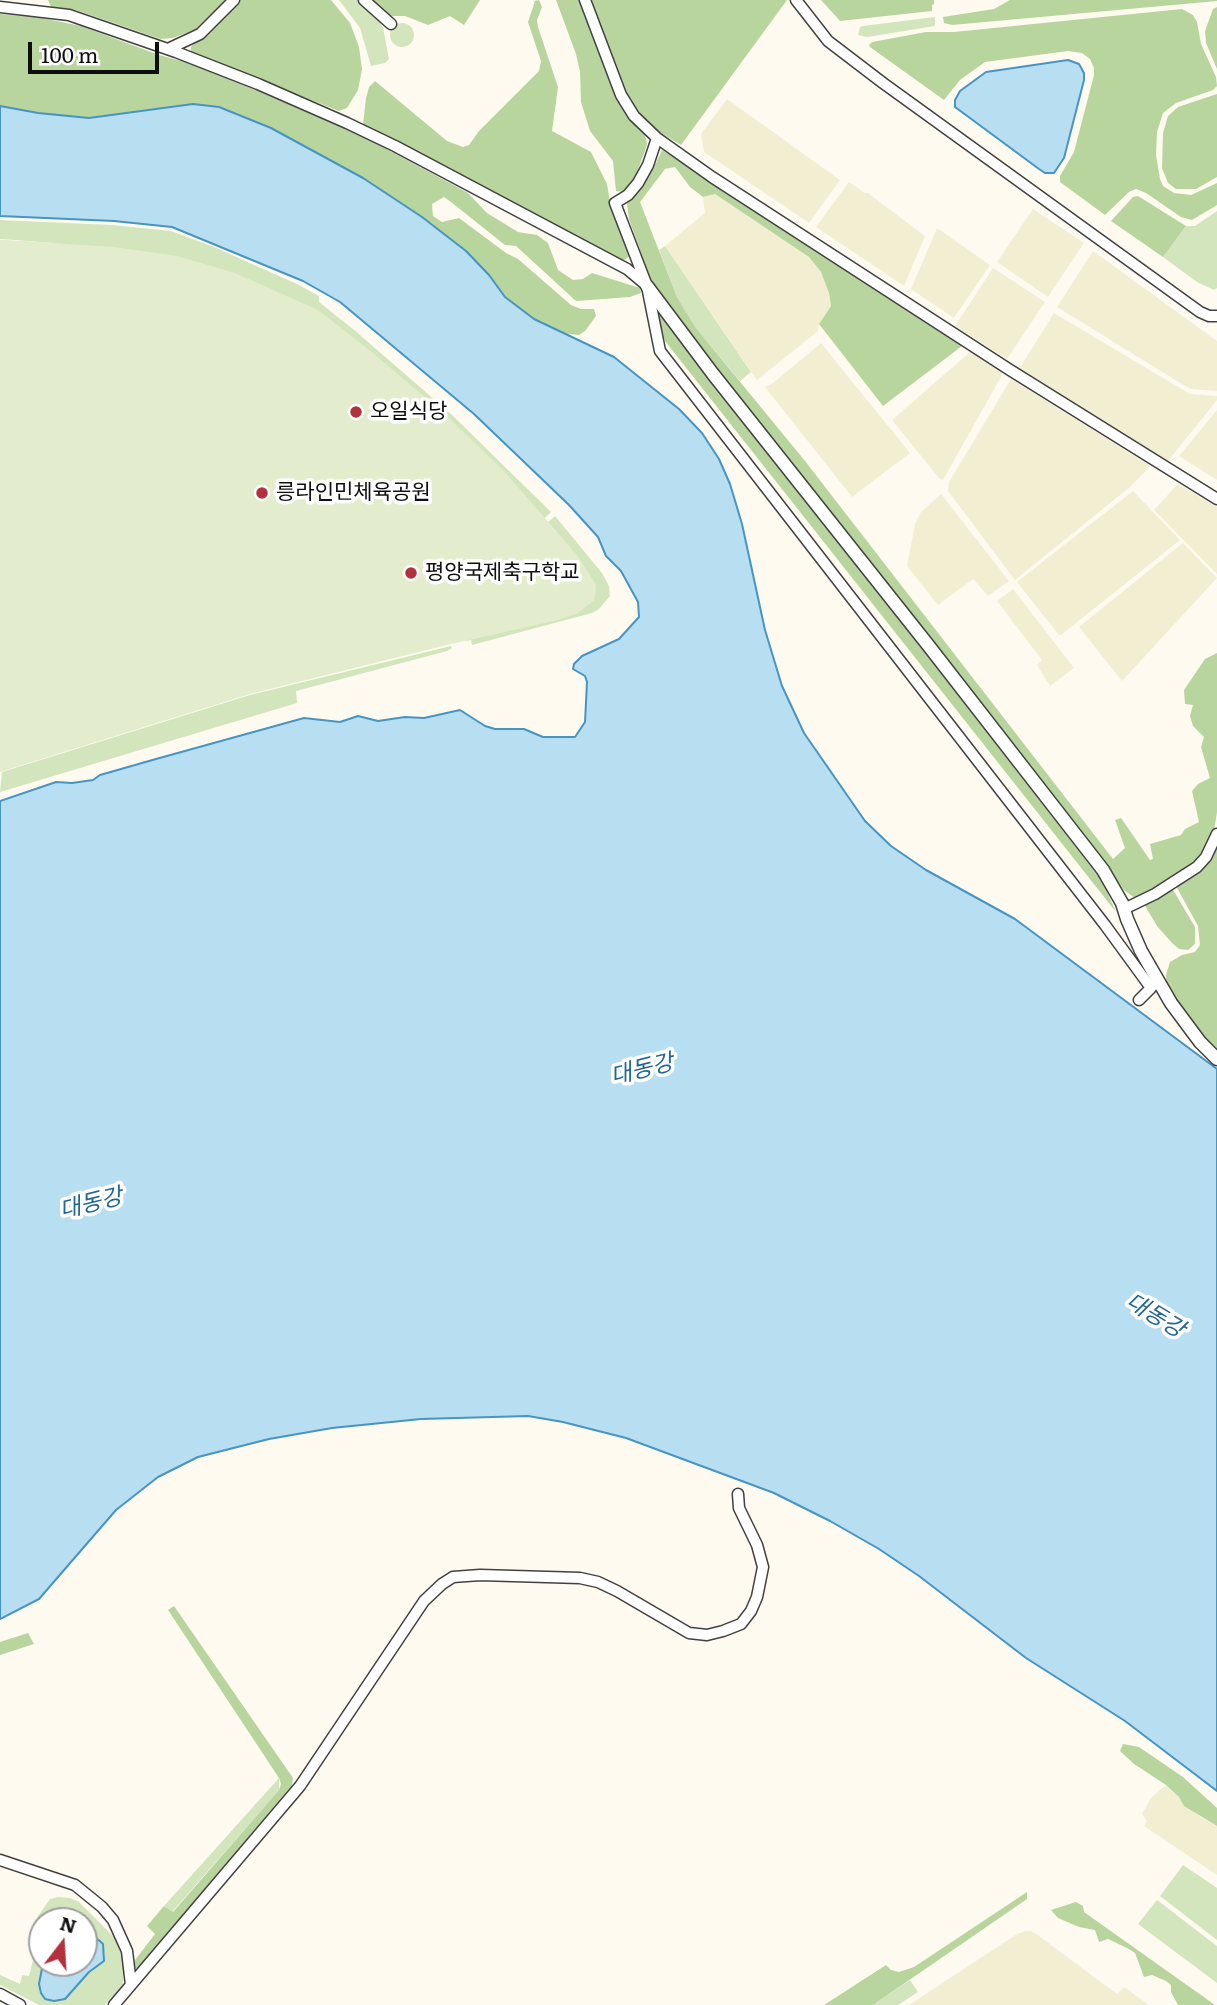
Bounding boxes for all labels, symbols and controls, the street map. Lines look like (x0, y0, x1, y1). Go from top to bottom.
scale bar (32, 28, 163, 72)
text: 100 m (41, 38, 98, 69)
place label: 오일식당 (370, 399, 447, 425)
marker: 오일식당 (348, 404, 364, 420)
place label: 릉라인민체육공원 (276, 480, 431, 506)
marker: 릉라인민체육공원 (254, 485, 270, 501)
place label: 평양국제축구학교 (425, 560, 580, 586)
marker: 평양국제축구학교 (403, 565, 419, 581)
water label: 대동강 (608, 1049, 676, 1091)
water label: 대동강 (57, 1183, 125, 1225)
water label: 대동강 (1121, 1288, 1189, 1344)
north arrow (28, 1907, 98, 1977)
text: N (57, 1908, 80, 1940)

